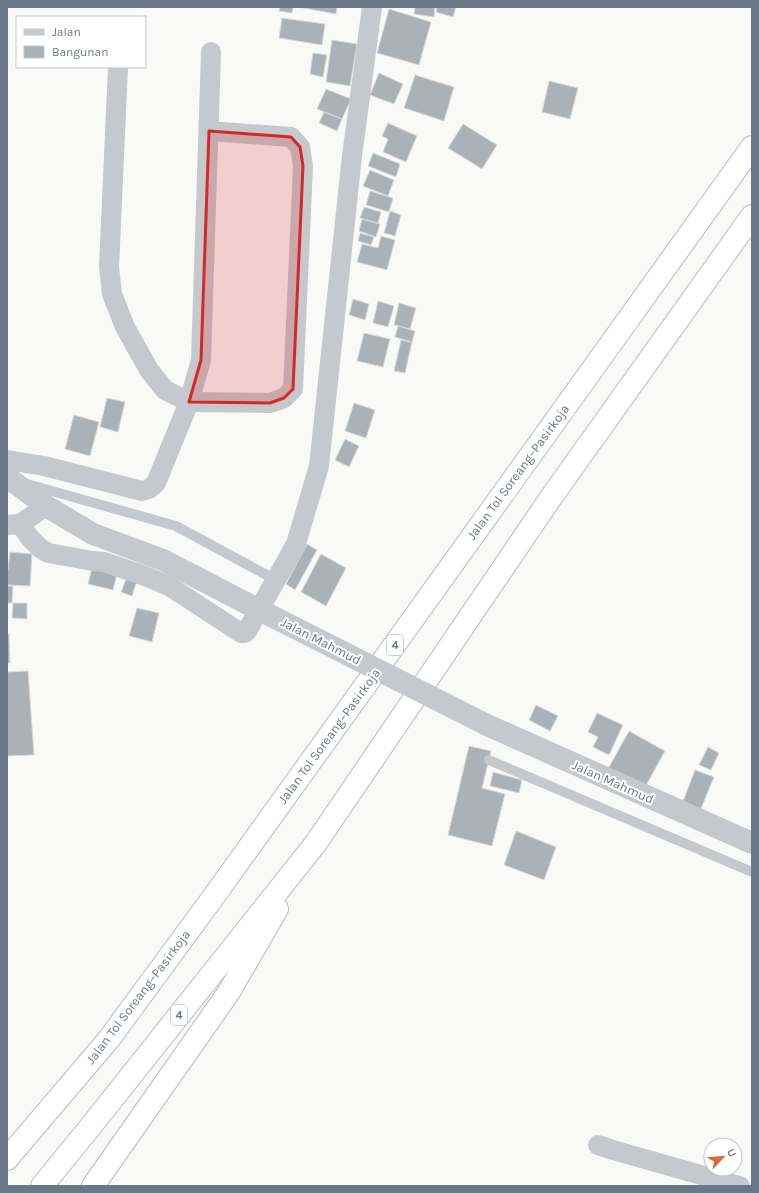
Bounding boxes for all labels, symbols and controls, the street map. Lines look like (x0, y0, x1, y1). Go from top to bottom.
legend (16, 16, 146, 68)
text: Jalan (52, 25, 81, 39)
text: Bangunan (52, 45, 108, 59)
street label: Jalan Tol Soreang–Pasirkoja (464, 401, 572, 543)
street label: Jalan Mahmud (278, 614, 364, 668)
road number: 4 (387, 635, 403, 655)
street label: Jalan Tol Soreang–Pasirkoja (275, 665, 383, 807)
street label: Jalan Mahmud (570, 757, 656, 807)
street label: Jalan Tol Soreang–Pasirkoja (83, 927, 193, 1067)
road number: 4 (171, 1005, 187, 1025)
north arrow (703, 1137, 743, 1177)
text: U (724, 1147, 739, 1159)

